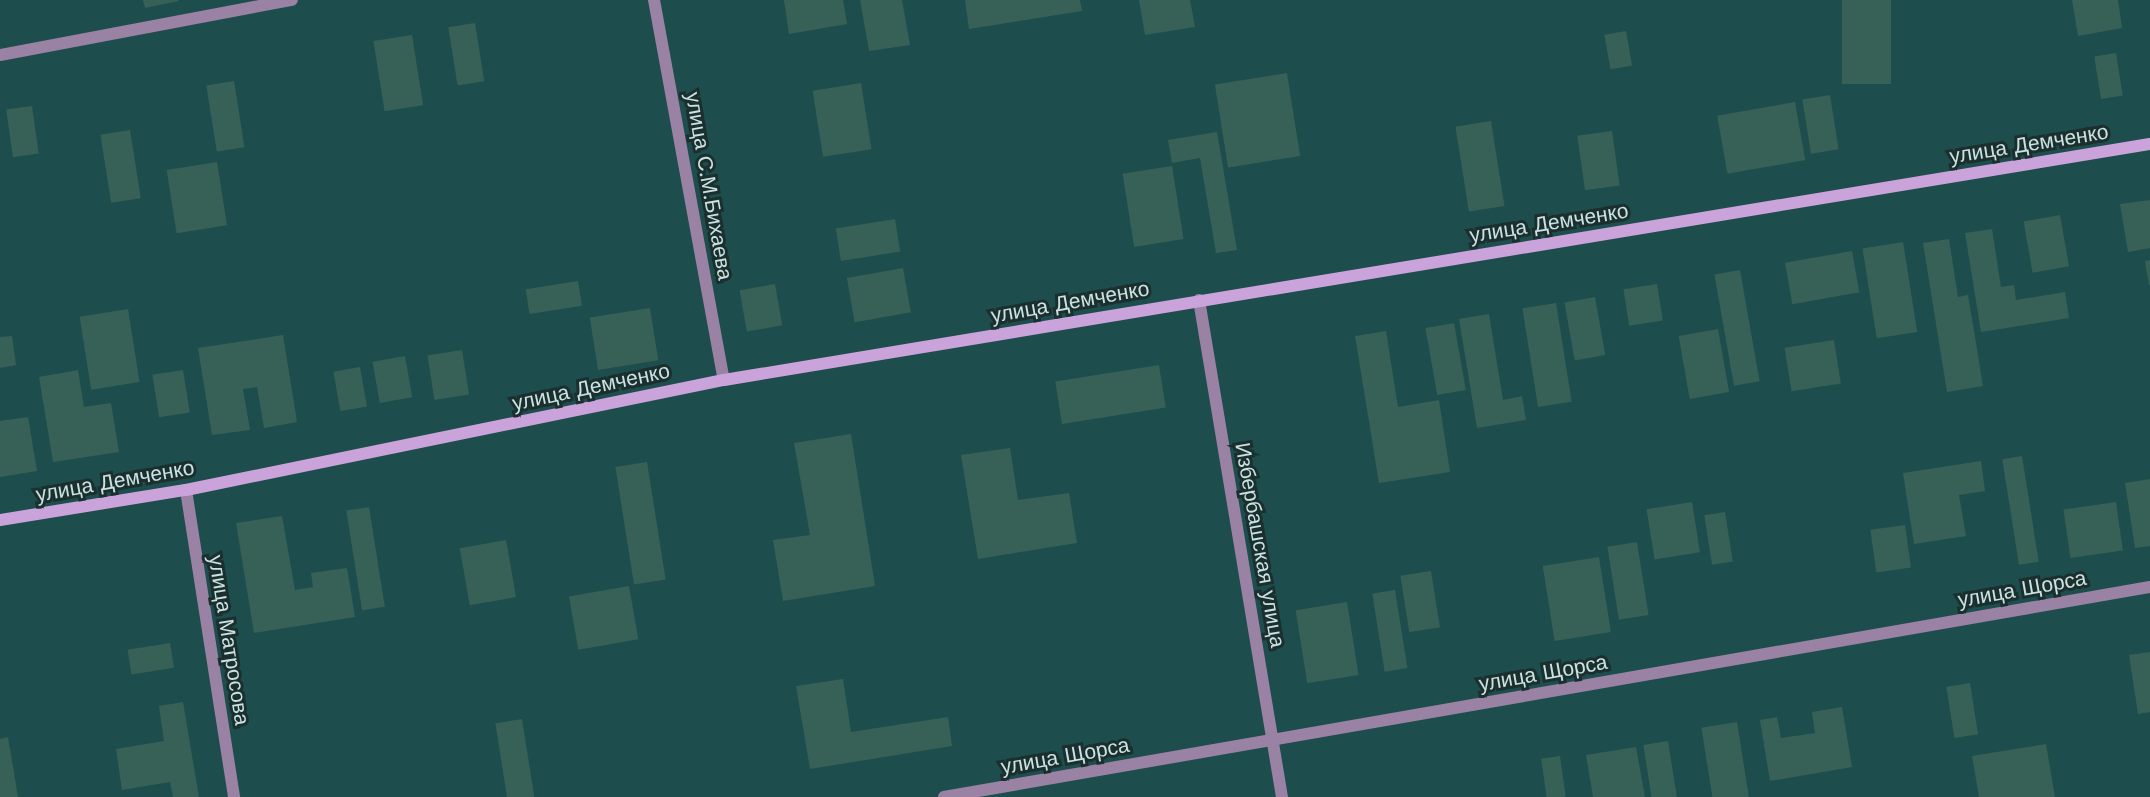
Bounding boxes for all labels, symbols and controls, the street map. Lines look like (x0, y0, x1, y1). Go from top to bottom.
street label: улица С.М.Бихаева (680, 90, 738, 282)
street label: улица Демченко (1948, 119, 2110, 169)
street label: улица Демченко (1468, 198, 1630, 248)
street label: улица Демченко (989, 276, 1151, 328)
street label: улица Демченко (510, 358, 672, 416)
street label: Избербашская улица (1230, 440, 1290, 650)
street label: улица Демченко (34, 455, 196, 507)
street label: улица Матросова (203, 553, 255, 727)
street label: улица Щорса (1956, 565, 2088, 613)
street label: улица Щорса (1477, 649, 1609, 697)
street label: улица Щорса (999, 732, 1131, 780)

